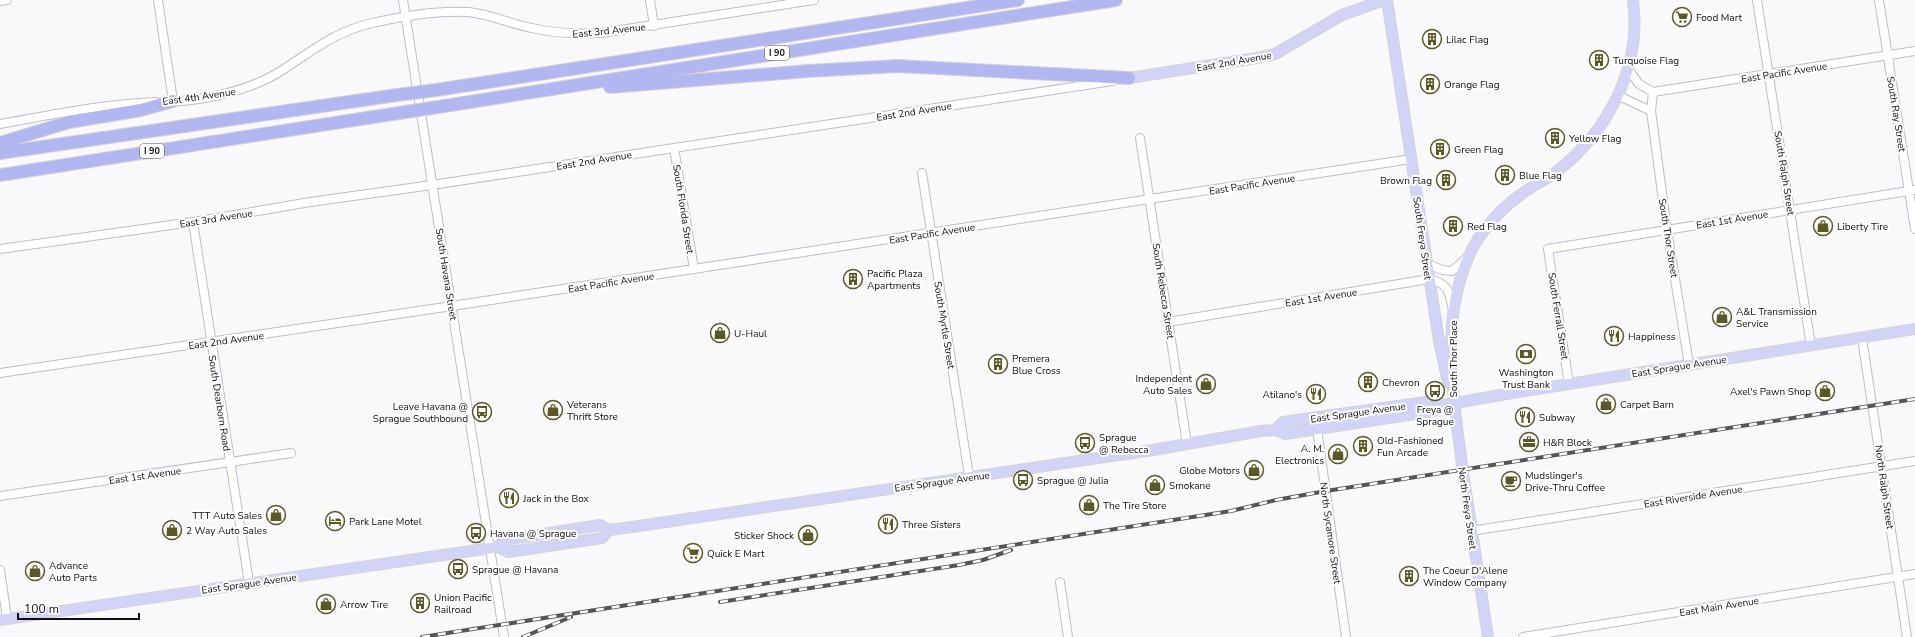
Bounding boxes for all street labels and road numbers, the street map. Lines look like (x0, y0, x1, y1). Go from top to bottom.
street label: East 3rd Avenue (572, 20, 647, 42)
road number: I 90 (765, 46, 789, 60)
street label: East 2nd Avenue (1196, 48, 1273, 75)
street label: East Pacific Avenue (1740, 59, 1828, 87)
street label: South Ray Street (1883, 76, 1909, 153)
street label: East 4th Avenue (162, 85, 237, 109)
street label: East 2nd Avenue (876, 99, 953, 125)
street label: South Ralph Street (1770, 130, 1798, 217)
road number: I 90 (140, 144, 164, 158)
street label: East 2nd Avenue (556, 148, 633, 174)
street label: South Florida Street (669, 164, 697, 255)
street label: East Pacific Avenue (1208, 171, 1296, 199)
street label: South Freya Street (1409, 196, 1435, 281)
street label: South Thor Street (1655, 198, 1681, 279)
street label: East 3rd Avenue (179, 206, 254, 232)
street label: East 1st Avenue (1695, 207, 1769, 233)
street label: East Pacific Avenue (888, 220, 976, 248)
street label: South Havana Street (432, 227, 460, 322)
street label: South Rebecca Street (1149, 242, 1178, 340)
street label: East Pacific Avenue (567, 269, 655, 297)
street label: South Ferrall Street (1544, 272, 1572, 361)
street label: South Myrtle Street (930, 281, 958, 370)
street label: East 1st Avenue (1284, 285, 1358, 311)
street label: South Thor Place (1447, 321, 1461, 397)
street label: East 2nd Avenue (188, 329, 265, 353)
street label: East Sprague Avenue (1631, 353, 1728, 381)
street label: South Dearborn Road (204, 354, 234, 452)
street label: East Sprague Avenue (1310, 399, 1407, 427)
street label: North Ralph Street (1871, 444, 1897, 531)
street label: East 1st Avenue (108, 464, 182, 488)
street label: North Freya Street (1454, 466, 1480, 551)
street label: East Sprague Avenue (894, 468, 991, 496)
street label: North Sycamore Street (1316, 481, 1344, 585)
street label: East Riverside Avenue (1643, 482, 1743, 512)
street label: East Sprague Avenue (201, 570, 298, 598)
street label: East Main Avenue (1678, 594, 1760, 620)

